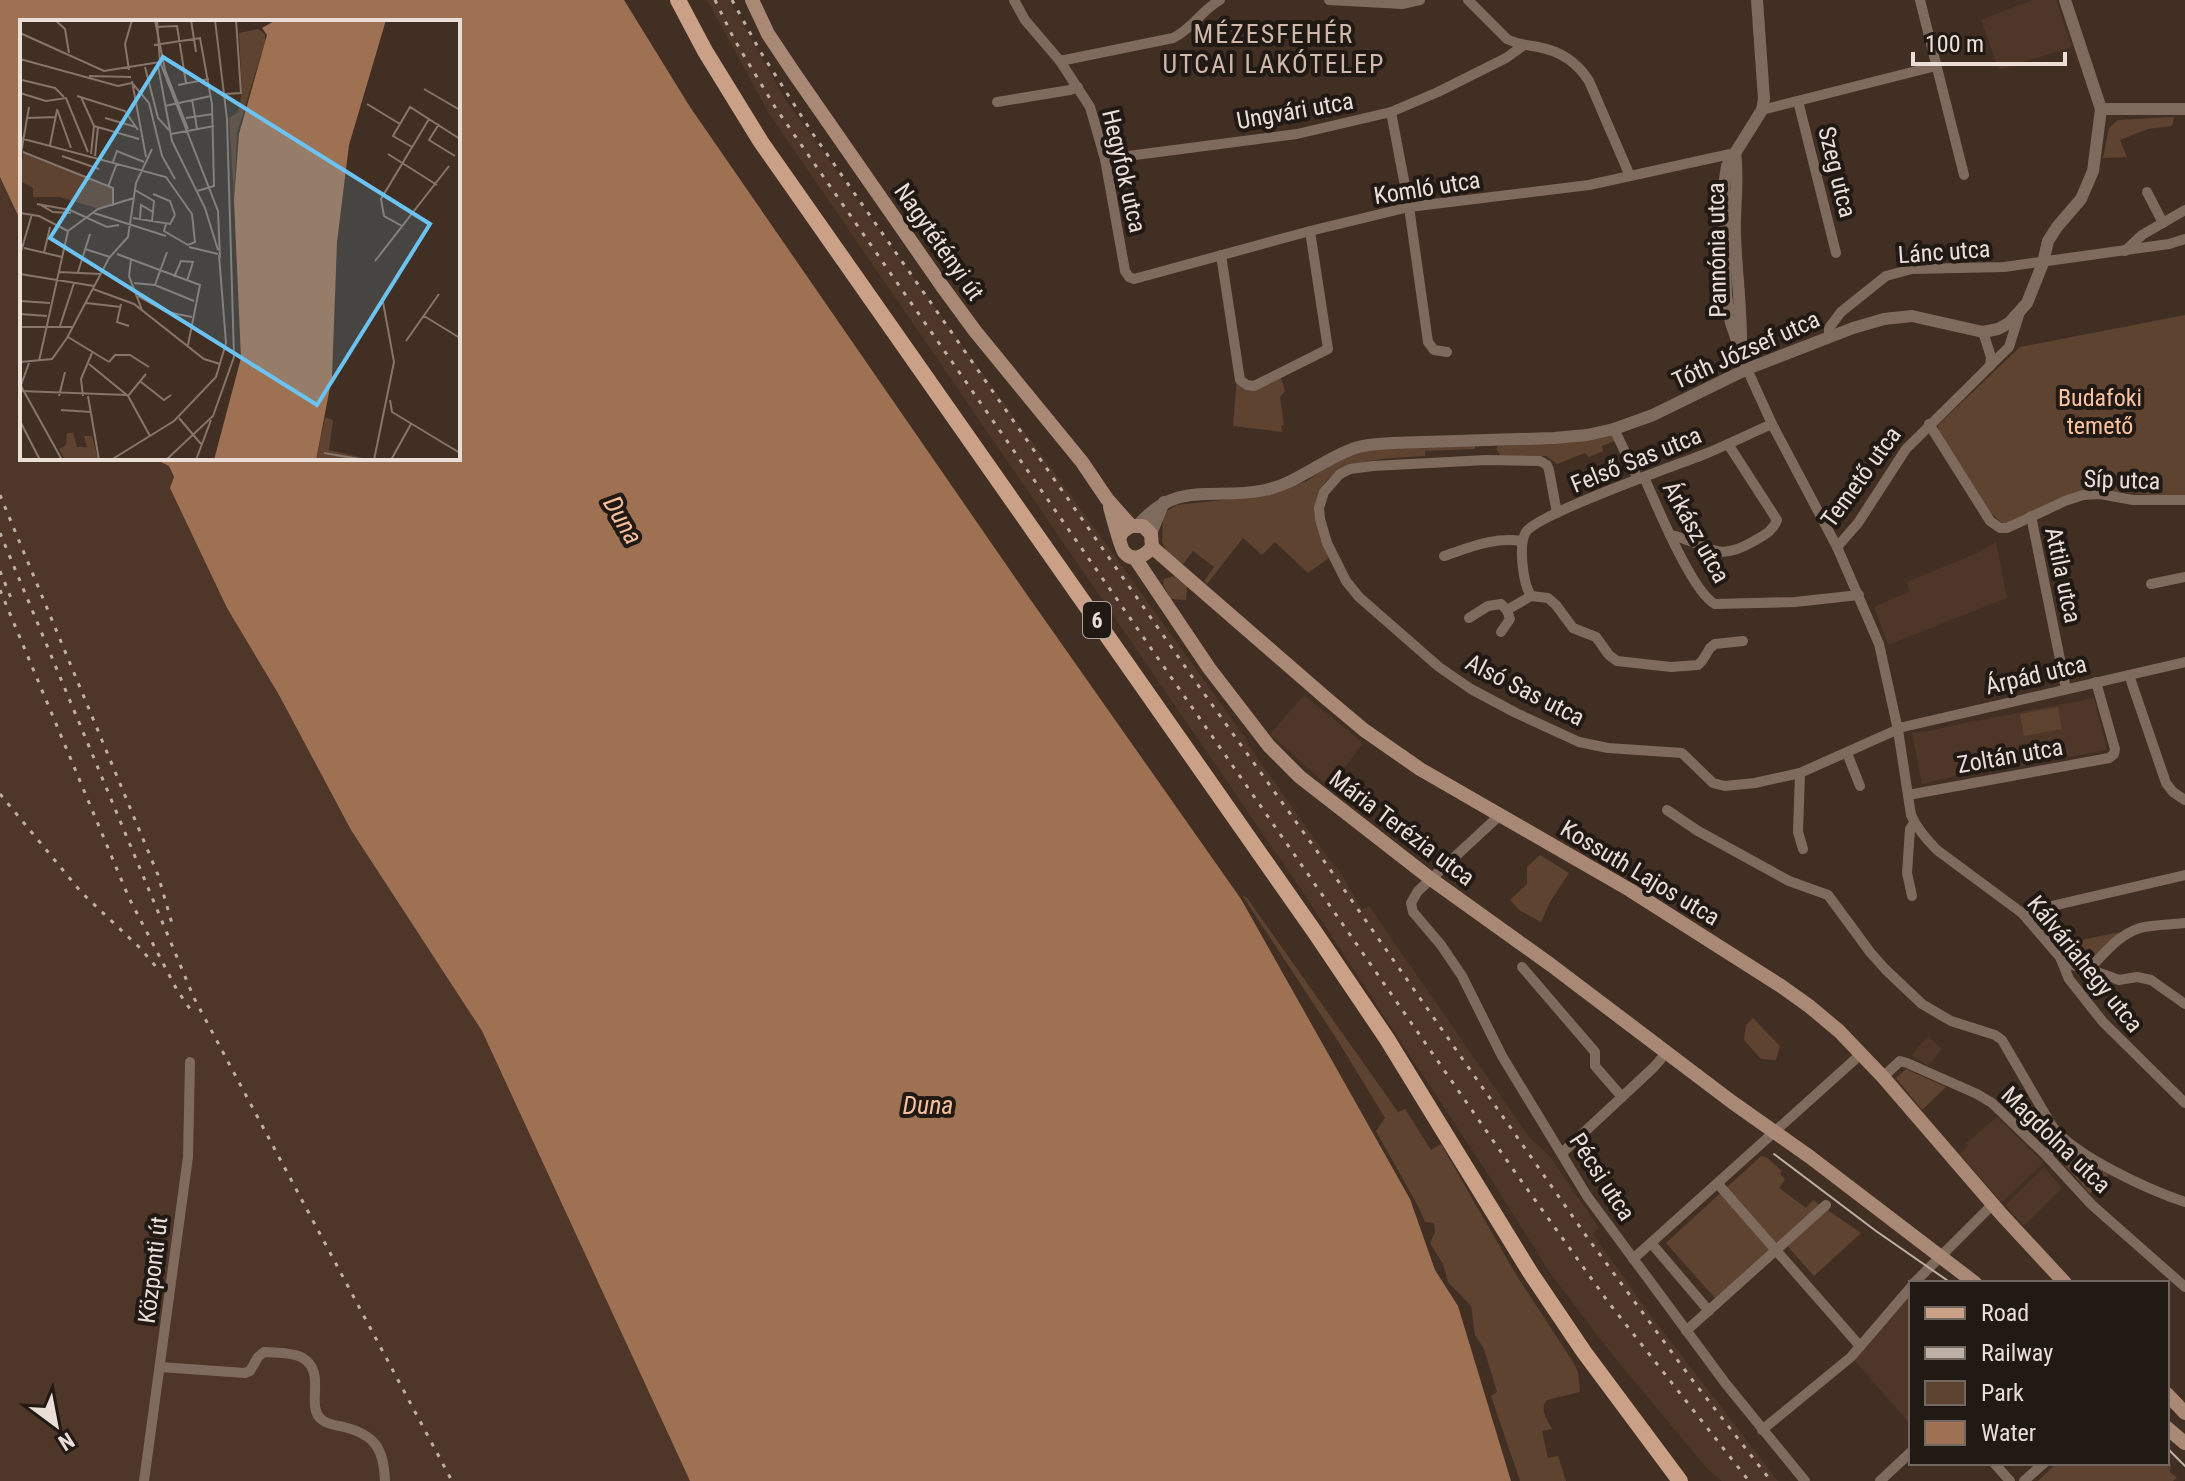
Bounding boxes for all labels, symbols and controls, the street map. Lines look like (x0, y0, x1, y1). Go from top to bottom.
scale bar (1913, 16, 2065, 66)
district label: MÉZESFEHÉR UTCAI LAKÓTELEP (1163, 19, 1385, 79)
inset map (20, 20, 460, 460)
text: 100 m (1925, 30, 1984, 58)
street label: Ungvári utca (1234, 87, 1356, 135)
street label: Hegyfok utca (1096, 107, 1152, 235)
street label: Szeg utca (1812, 124, 1862, 220)
street label: Komló utca (1372, 166, 1482, 210)
street label: Nagytétényi út (888, 178, 990, 306)
street label: Pannónia utca (1702, 182, 1732, 318)
street label: Lánc utca (1897, 235, 1991, 269)
street label: Tóth József utca (1668, 305, 1824, 395)
park label: Budafoki temető (2058, 384, 2142, 440)
street label: Felső Sas utca (1567, 421, 1705, 499)
street label: Temető utca (1815, 421, 1907, 533)
street label: Síp utca (2083, 465, 2161, 495)
street label: Árkász utca (1657, 476, 1735, 588)
water label: Duna (597, 490, 649, 550)
street label: Attila utca (2039, 525, 2087, 625)
road number: 6 (1083, 602, 1111, 638)
street label: Alsó Sas utca (1461, 648, 1589, 732)
street label: Árpád utca (1983, 650, 2089, 700)
street label: Zoltán utca (1955, 733, 2065, 779)
street label: Mária Terézia utca (1324, 764, 1480, 892)
street label: Kossuth Lajos utca (1555, 814, 1725, 932)
street label: Kálváriahegy utca (2021, 890, 2149, 1038)
street label: Magdolna utca (1996, 1081, 2116, 1199)
water label: Duna (903, 1090, 953, 1120)
street label: Pécsi utca (1563, 1128, 1641, 1226)
street label: Központi út (133, 1215, 173, 1325)
legend (1909, 1281, 2169, 1465)
text: Road (1981, 1299, 2029, 1327)
text: Railway (1981, 1339, 2053, 1367)
text: Park (1981, 1379, 2024, 1407)
north arrow (16, 1385, 96, 1465)
text: Water (1981, 1419, 2036, 1447)
text: N (54, 1427, 79, 1456)

